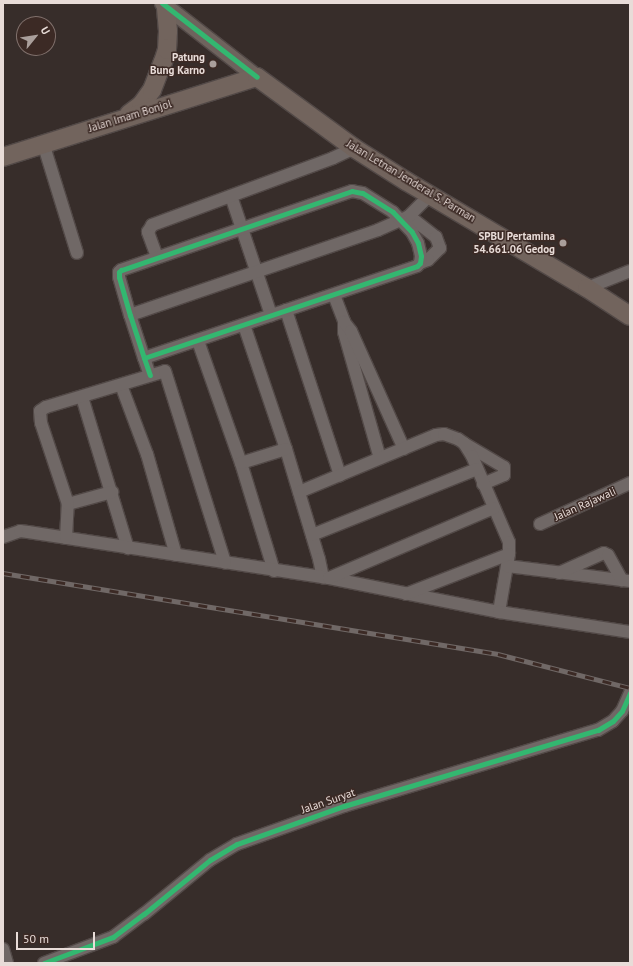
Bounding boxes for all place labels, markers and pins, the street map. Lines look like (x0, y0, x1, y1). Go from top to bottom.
place label: Patung Bung Karno (150, 51, 205, 77)
marker: Patung Bung Karno (208, 59, 218, 69)
place label: SPBU Pertamina 54.661.06 Gedog (473, 230, 555, 256)
marker: SPBU Pertamina 54.661.06 Gedog (558, 238, 568, 248)

